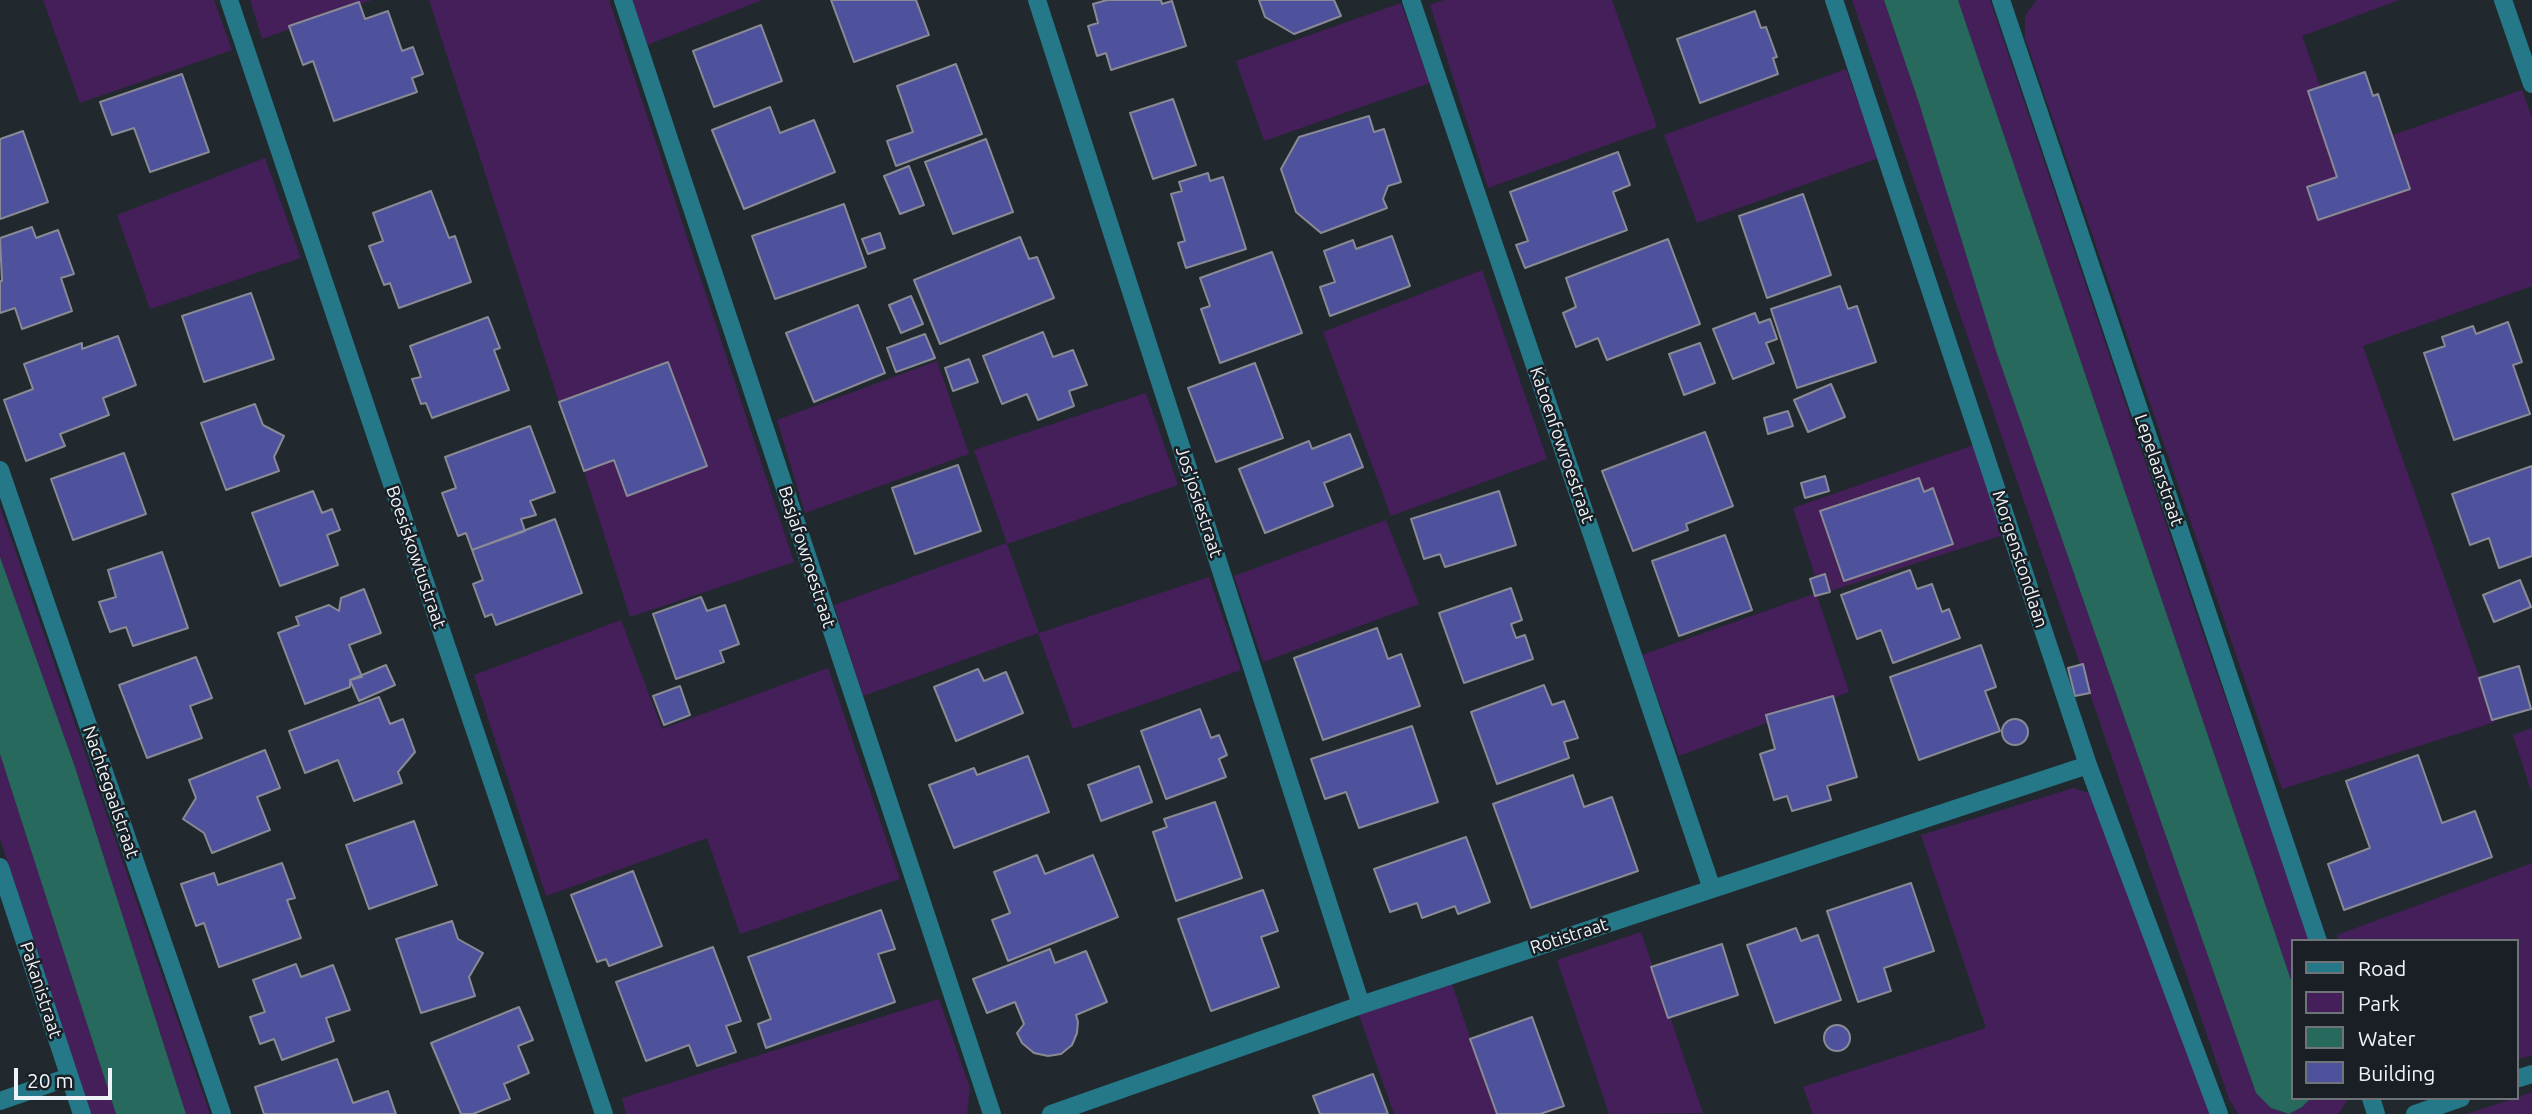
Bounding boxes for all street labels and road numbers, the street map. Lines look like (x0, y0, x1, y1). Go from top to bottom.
street label: Katoenfowroestraat (1525, 364, 1599, 526)
street label: Lepelaarstraat (2130, 411, 2188, 529)
street label: Jos'josiestraat (1171, 444, 1227, 560)
street label: Boesiskowtustraat (381, 483, 451, 631)
street label: Basjafowroestraat (774, 483, 840, 631)
street label: Morgenstondlaan (1988, 488, 2052, 630)
street label: Nachtegaalstraat (78, 723, 144, 861)
street label: Rotistraat (1527, 913, 1611, 959)
street label: Pakanistraat (15, 939, 67, 1041)

